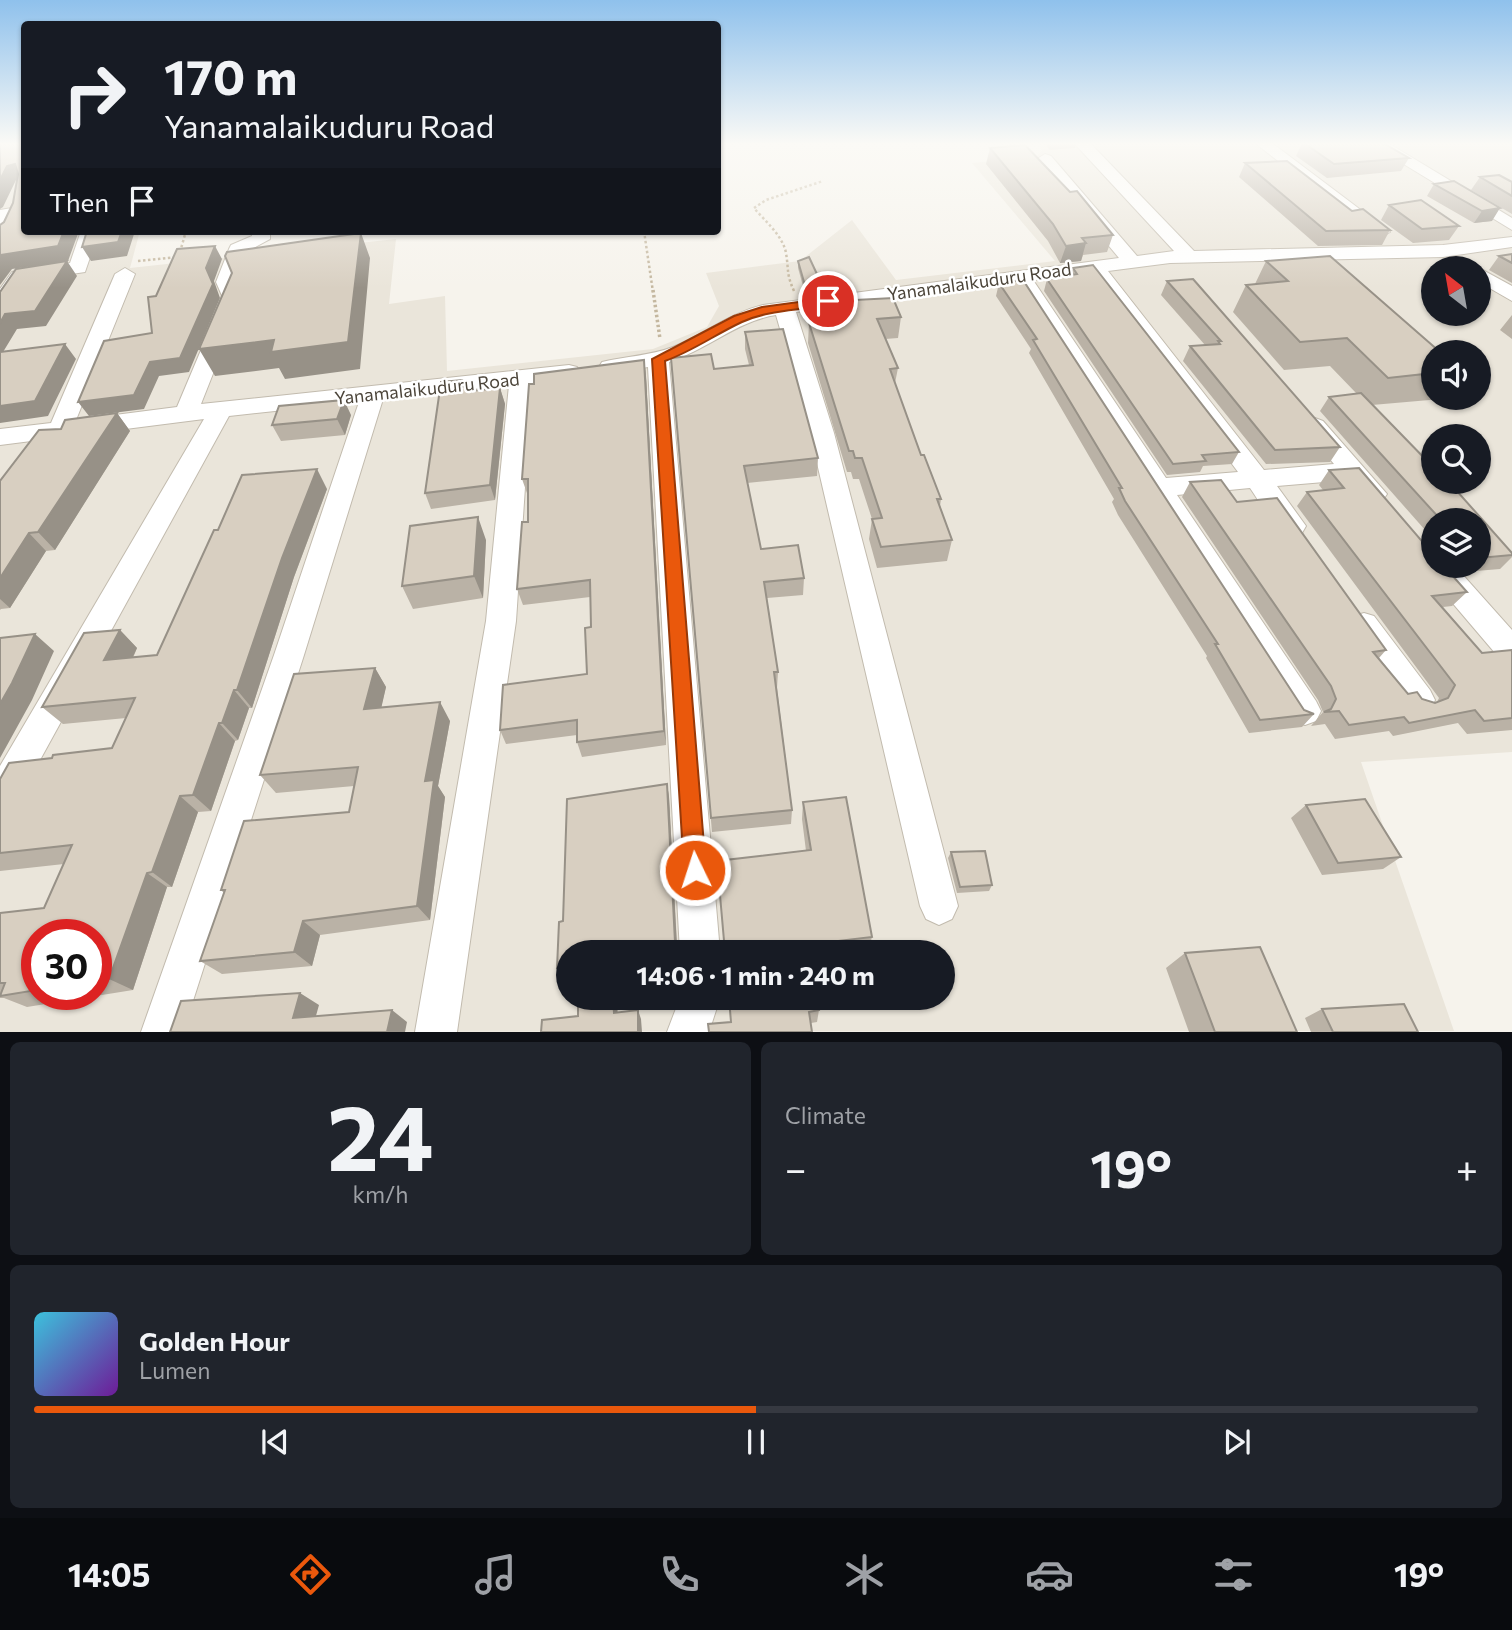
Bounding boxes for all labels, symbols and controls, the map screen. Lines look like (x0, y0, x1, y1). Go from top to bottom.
text: 170 m (164, 45, 297, 105)
icon: right (49, 49, 140, 140)
text: Yanamalaikuduru Road (164, 105, 494, 145)
icon: arrive (123, 182, 161, 220)
text: Then (49, 186, 109, 217)
north arrow (1421, 256, 1491, 326)
map controls (1421, 256, 1491, 578)
street label: Yanamalaikuduru Road (885, 257, 1073, 305)
pin (798, 271, 858, 331)
icon: arrive (809, 282, 847, 320)
button: sound (1421, 340, 1491, 410)
street label: Yanamalaikuduru Road (333, 367, 521, 409)
button: search (1421, 424, 1491, 494)
button: layers (1421, 508, 1491, 578)
position arrow (658, 833, 732, 907)
speed limit sign: 30 (21, 919, 112, 1010)
text: 14:06 · 1 min · 240 m (636, 959, 875, 990)
text: 24 (327, 1078, 434, 1190)
text: Climate (785, 1101, 866, 1129)
text: 19° (1090, 1135, 1172, 1199)
text: − (785, 1144, 807, 1191)
text: + (1456, 1144, 1478, 1191)
text: km/h (353, 1180, 408, 1208)
text: Golden Hour (139, 1325, 290, 1356)
text: Lumen (139, 1356, 210, 1384)
icon: previous (256, 1423, 294, 1461)
icon: pause (737, 1423, 775, 1461)
icon: next (1218, 1423, 1256, 1461)
icon: directions (286, 1550, 335, 1599)
icon: music (471, 1550, 520, 1599)
icon: phone (655, 1550, 704, 1599)
icon: climate (840, 1550, 889, 1599)
icon: car (1025, 1550, 1074, 1599)
icon: filters (1209, 1550, 1258, 1599)
text: 14:05 (68, 1554, 150, 1594)
text: 19° (1394, 1554, 1444, 1594)

